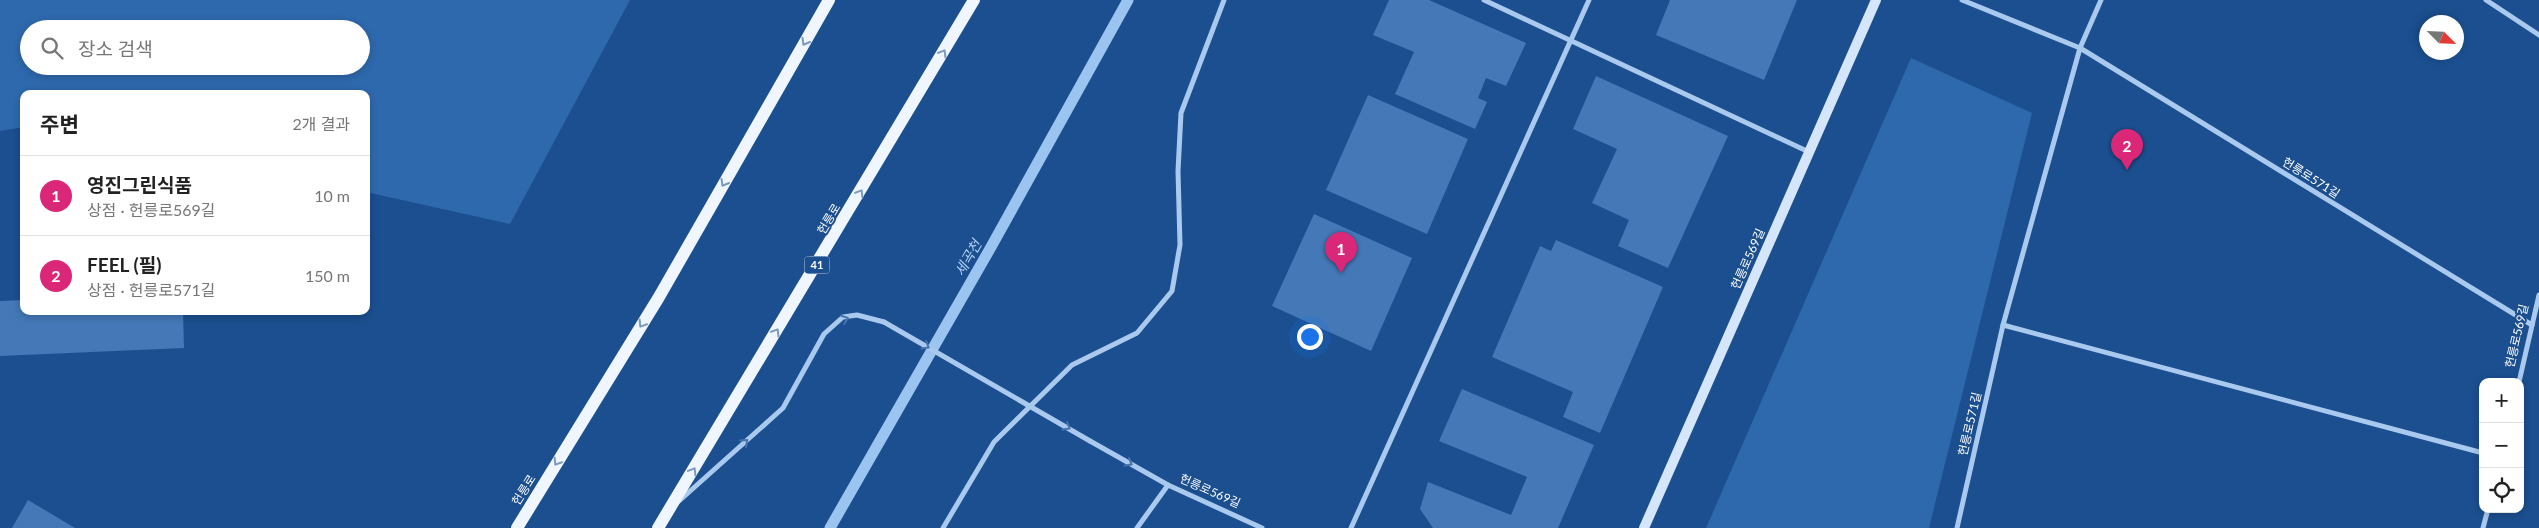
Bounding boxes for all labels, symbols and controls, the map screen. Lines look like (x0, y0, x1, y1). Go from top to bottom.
north arrow (2419, 15, 2464, 60)
search box (20, 20, 370, 75)
icon: search (38, 34, 66, 62)
text: 장소 검색 (78, 37, 153, 60)
one-way arrow (801, 37, 811, 46)
one-way arrow (936, 50, 946, 59)
text: 주변 (40, 111, 79, 136)
text: 2개 결과 (292, 114, 350, 133)
pin: 2 (2111, 129, 2143, 170)
street label: 헌릉로571길 (2280, 154, 2343, 201)
text: 영진그린식품 (87, 173, 192, 196)
one-way arrow (720, 178, 730, 187)
text: 1 (51, 186, 61, 205)
text: 10 m (314, 186, 350, 205)
one-way arrow (854, 189, 864, 198)
text: 상점 · 헌릉로569길 (87, 200, 216, 219)
street label: 헌릉로 (814, 201, 844, 237)
street label: 헌릉로569길 (1727, 226, 1768, 292)
pin: 1 (1325, 232, 1357, 273)
water label: 세곡천 (951, 236, 985, 279)
text: FEEL (필) (87, 253, 161, 276)
road number: 41 (804, 256, 830, 274)
text: 2 (51, 266, 61, 285)
text: 150 m (305, 266, 350, 285)
text: 상점 · 헌릉로571길 (87, 280, 216, 299)
street label: 헌릉로569길 (2502, 303, 2531, 369)
one-way arrow (840, 315, 849, 325)
one-way arrow (639, 319, 649, 328)
your location (1297, 324, 1323, 350)
one-way arrow (770, 329, 780, 338)
one-way arrow (921, 340, 930, 350)
map controls (2479, 378, 2524, 513)
button: + (2479, 378, 2524, 423)
street label: 헌릉로571길 (1955, 391, 1984, 457)
one-way arrow (1062, 421, 1071, 431)
button: − (2479, 423, 2524, 468)
one-way arrow (740, 439, 749, 448)
one-way arrow (554, 457, 564, 466)
one-way arrow (1123, 457, 1132, 467)
one-way arrow (686, 468, 696, 477)
button: locate (2479, 468, 2524, 513)
street label: 헌릉로569길 (1177, 470, 1243, 511)
street label: 헌릉로 (508, 472, 539, 508)

